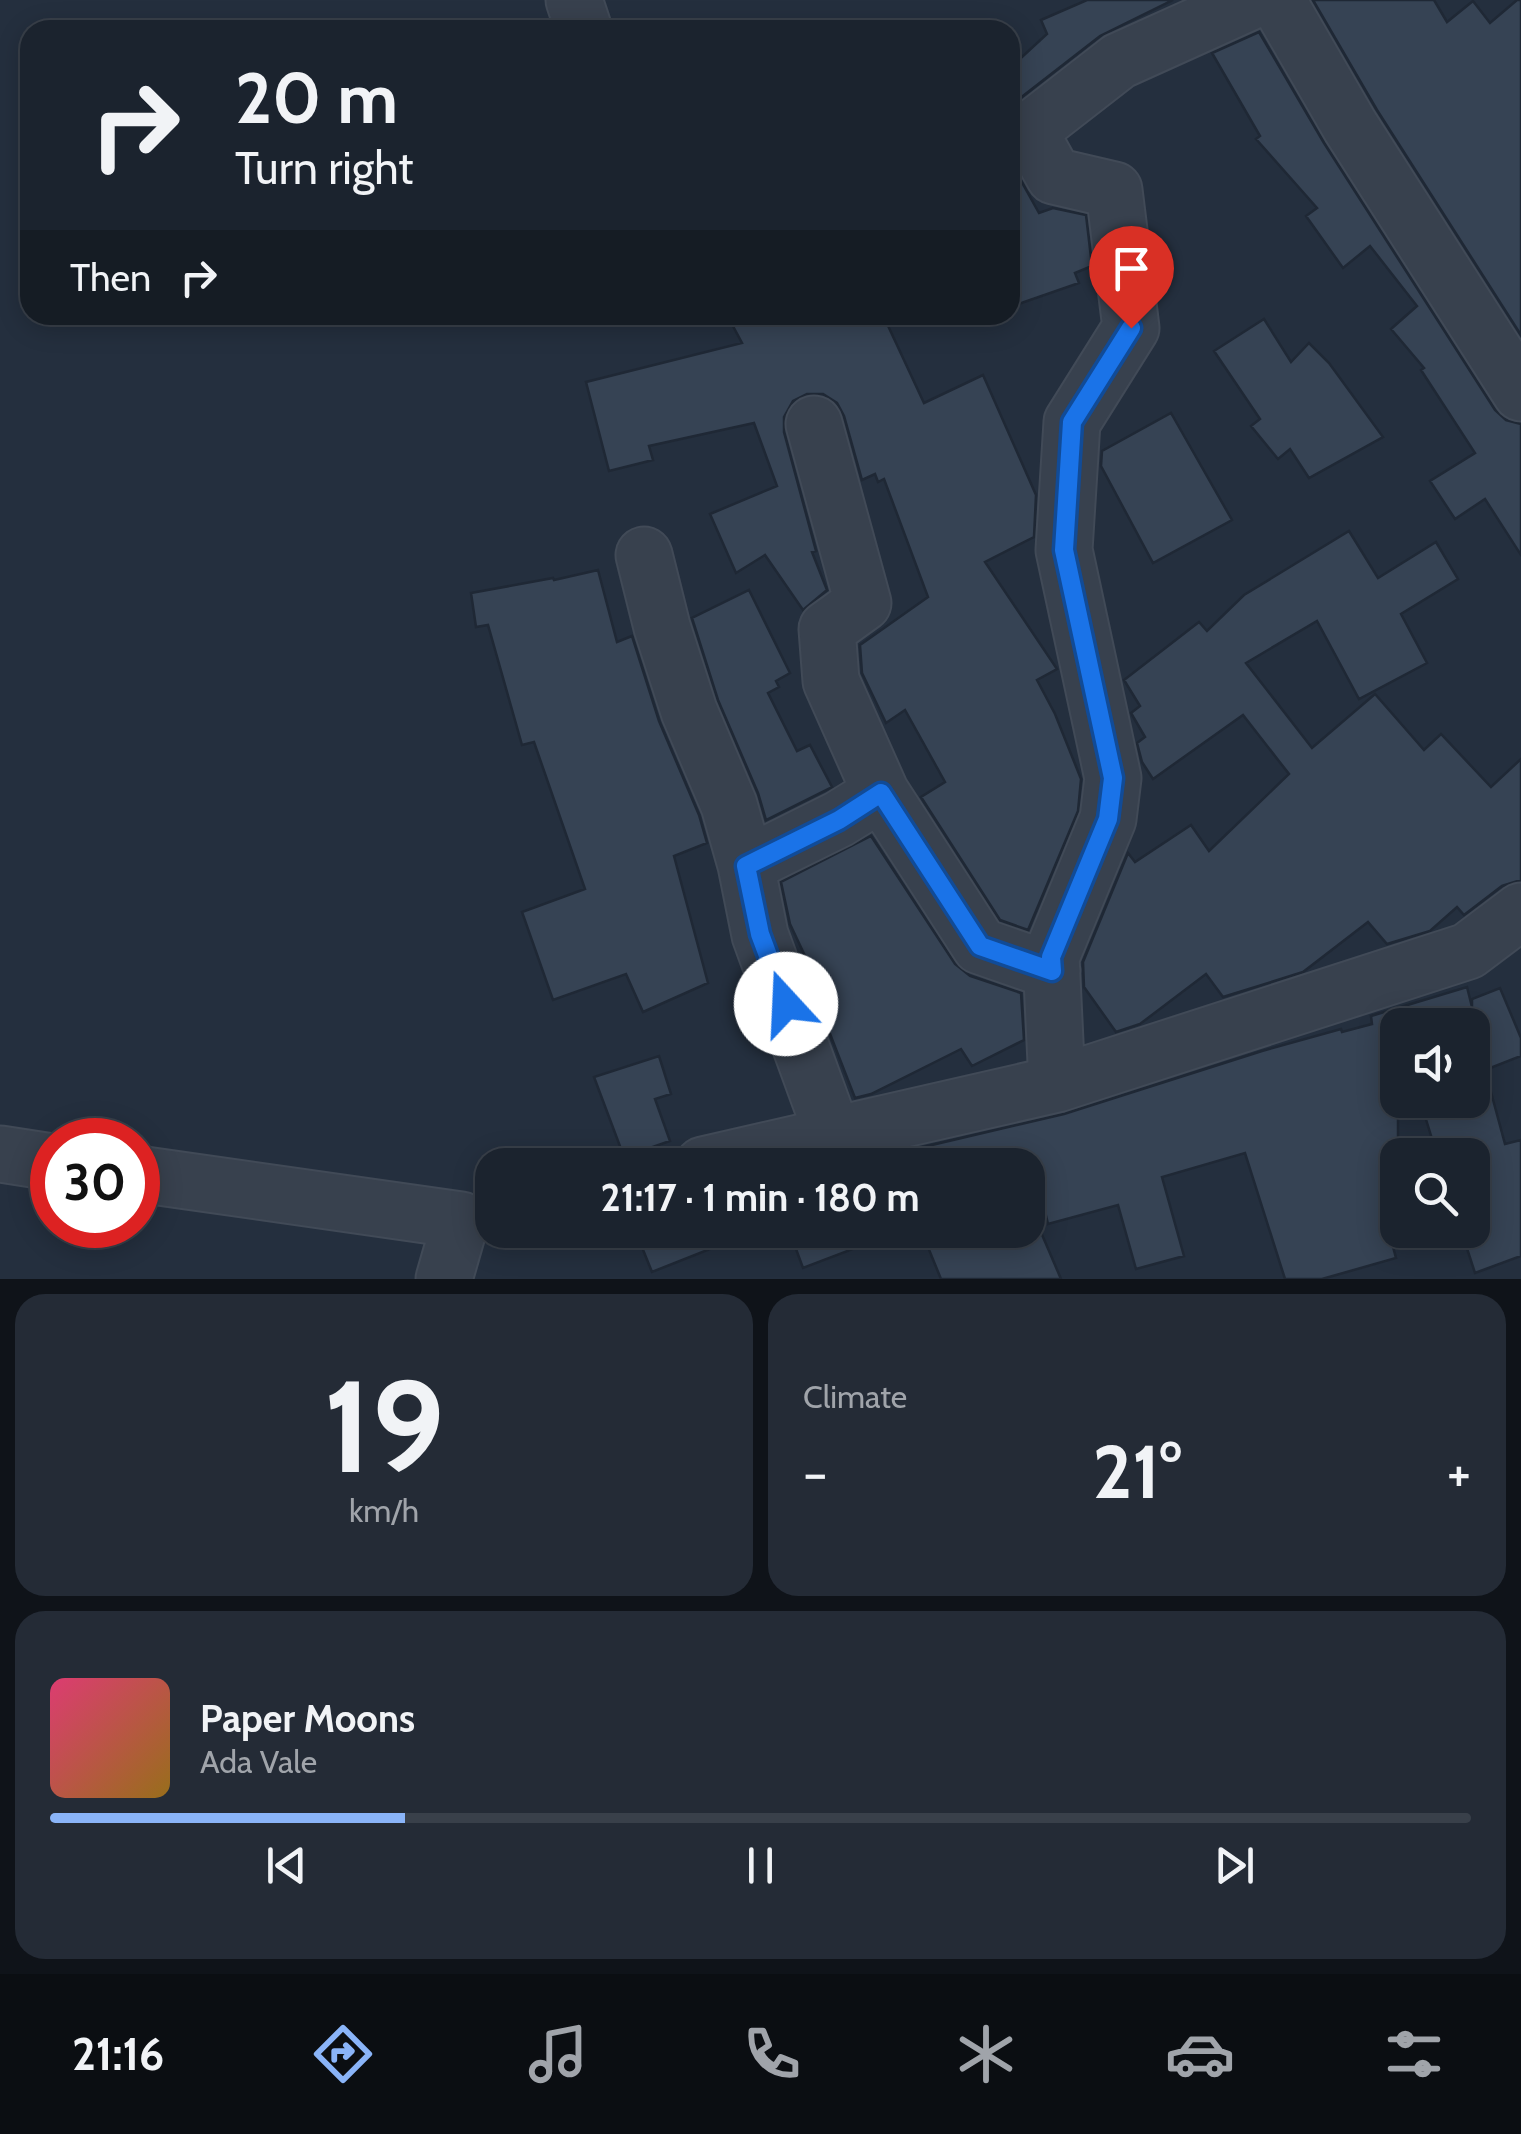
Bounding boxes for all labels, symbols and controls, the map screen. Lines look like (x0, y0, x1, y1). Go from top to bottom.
text: 20 m (235, 55, 398, 141)
icon: right (70, 60, 200, 190)
text: Turn right (235, 141, 414, 195)
pin (1089, 226, 1174, 329)
icon: arrive (1104, 241, 1159, 296)
icon: right (171, 250, 226, 305)
text: Then (70, 254, 151, 301)
position arrow (734, 952, 838, 1056)
map controls (1380, 1008, 1490, 1248)
button: sound (1380, 1008, 1490, 1118)
speed limit sign: 30 (30, 1118, 160, 1248)
button: search (1380, 1138, 1490, 1248)
text: 21:17 · 1 min · 180 m (601, 1174, 919, 1221)
text: 19 (323, 1347, 445, 1505)
text: Climate (803, 1377, 907, 1416)
text: 21° (1092, 1426, 1182, 1517)
text: − (803, 1439, 827, 1506)
text: + (1447, 1439, 1471, 1506)
text: km/h (349, 1491, 419, 1530)
text: Paper Moons (200, 1695, 415, 1742)
text: Ada Vale (200, 1742, 317, 1781)
icon: previous (259, 1838, 314, 1893)
icon: pause (733, 1838, 788, 1893)
icon: next (1207, 1838, 1262, 1893)
icon: directions (308, 2019, 378, 2089)
icon: music (523, 2019, 593, 2089)
icon: phone (737, 2019, 807, 2089)
icon: climate (951, 2019, 1021, 2089)
icon: car (1165, 2019, 1235, 2089)
icon: filters (1379, 2019, 1449, 2089)
text: 21:16 (72, 2027, 164, 2081)

